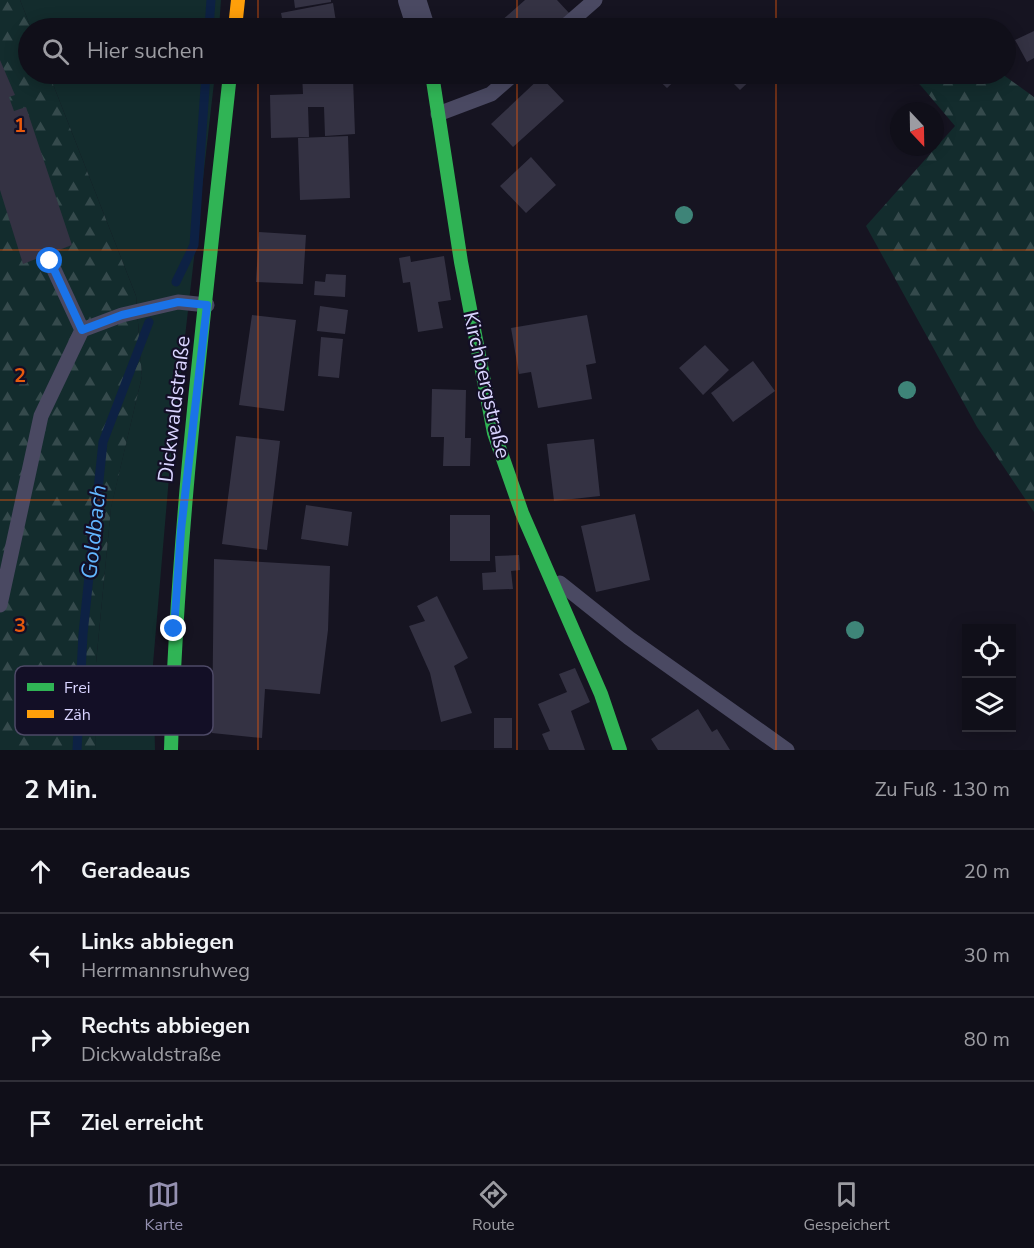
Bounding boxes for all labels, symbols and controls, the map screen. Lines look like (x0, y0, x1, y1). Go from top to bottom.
search box (18, 18, 1016, 84)
icon: search (39, 35, 72, 68)
text: Hier suchen (87, 36, 204, 66)
north arrow (890, 102, 944, 156)
text: 1 (14, 112, 26, 139)
route start (36, 247, 62, 273)
street label: Kirchbergstraße (456, 309, 518, 461)
street label: Dickwaldstraße (151, 334, 197, 484)
text: 2 (14, 362, 26, 389)
water label: Goldbach (74, 483, 114, 581)
text: 3 (14, 612, 26, 639)
route end (160, 615, 186, 641)
map controls (962, 624, 1016, 732)
button: locate (962, 624, 1016, 678)
legend (15, 666, 213, 735)
text: Frei (64, 677, 90, 699)
button: layers (962, 678, 1016, 732)
text: Zäh (64, 704, 91, 726)
text: 2 Min. (24, 772, 97, 807)
text: Zu Fuß · 130 m (875, 776, 1010, 803)
icon: ahead (24, 855, 57, 888)
text: Geradeaus (81, 856, 190, 886)
text: 20 m (964, 858, 1010, 885)
text: Links abbiegen (81, 927, 234, 957)
icon: left (24, 939, 57, 972)
text: 30 m (964, 942, 1010, 969)
text: Herrmannsruhweg (81, 957, 250, 984)
text: Rechts abbiegen (81, 1011, 250, 1041)
icon: right (24, 1023, 57, 1056)
text: 80 m (964, 1026, 1010, 1053)
text: Dickwaldstraße (81, 1041, 221, 1068)
icon: arrive (24, 1107, 57, 1140)
text: Ziel erreicht (81, 1108, 203, 1138)
tab: Karte (144, 1178, 183, 1236)
tab: Route (472, 1178, 514, 1236)
tab: Gespeichert (803, 1178, 890, 1236)

